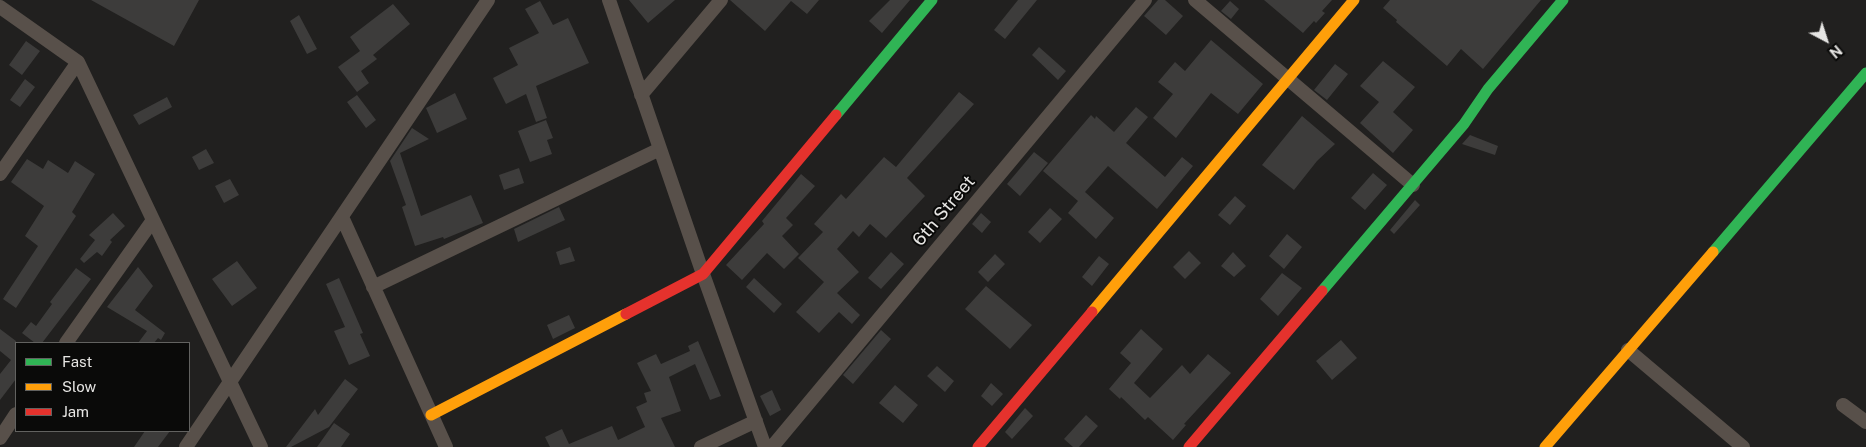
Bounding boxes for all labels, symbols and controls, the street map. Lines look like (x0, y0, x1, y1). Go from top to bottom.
north arrow (1801, 15, 1851, 65)
text: N (1826, 42, 1845, 61)
street label: 6th Street (908, 171, 980, 251)
legend (15, 342, 190, 432)
text: Fast (62, 353, 92, 370)
text: Slow (62, 378, 96, 395)
text: Jam (62, 403, 89, 420)

